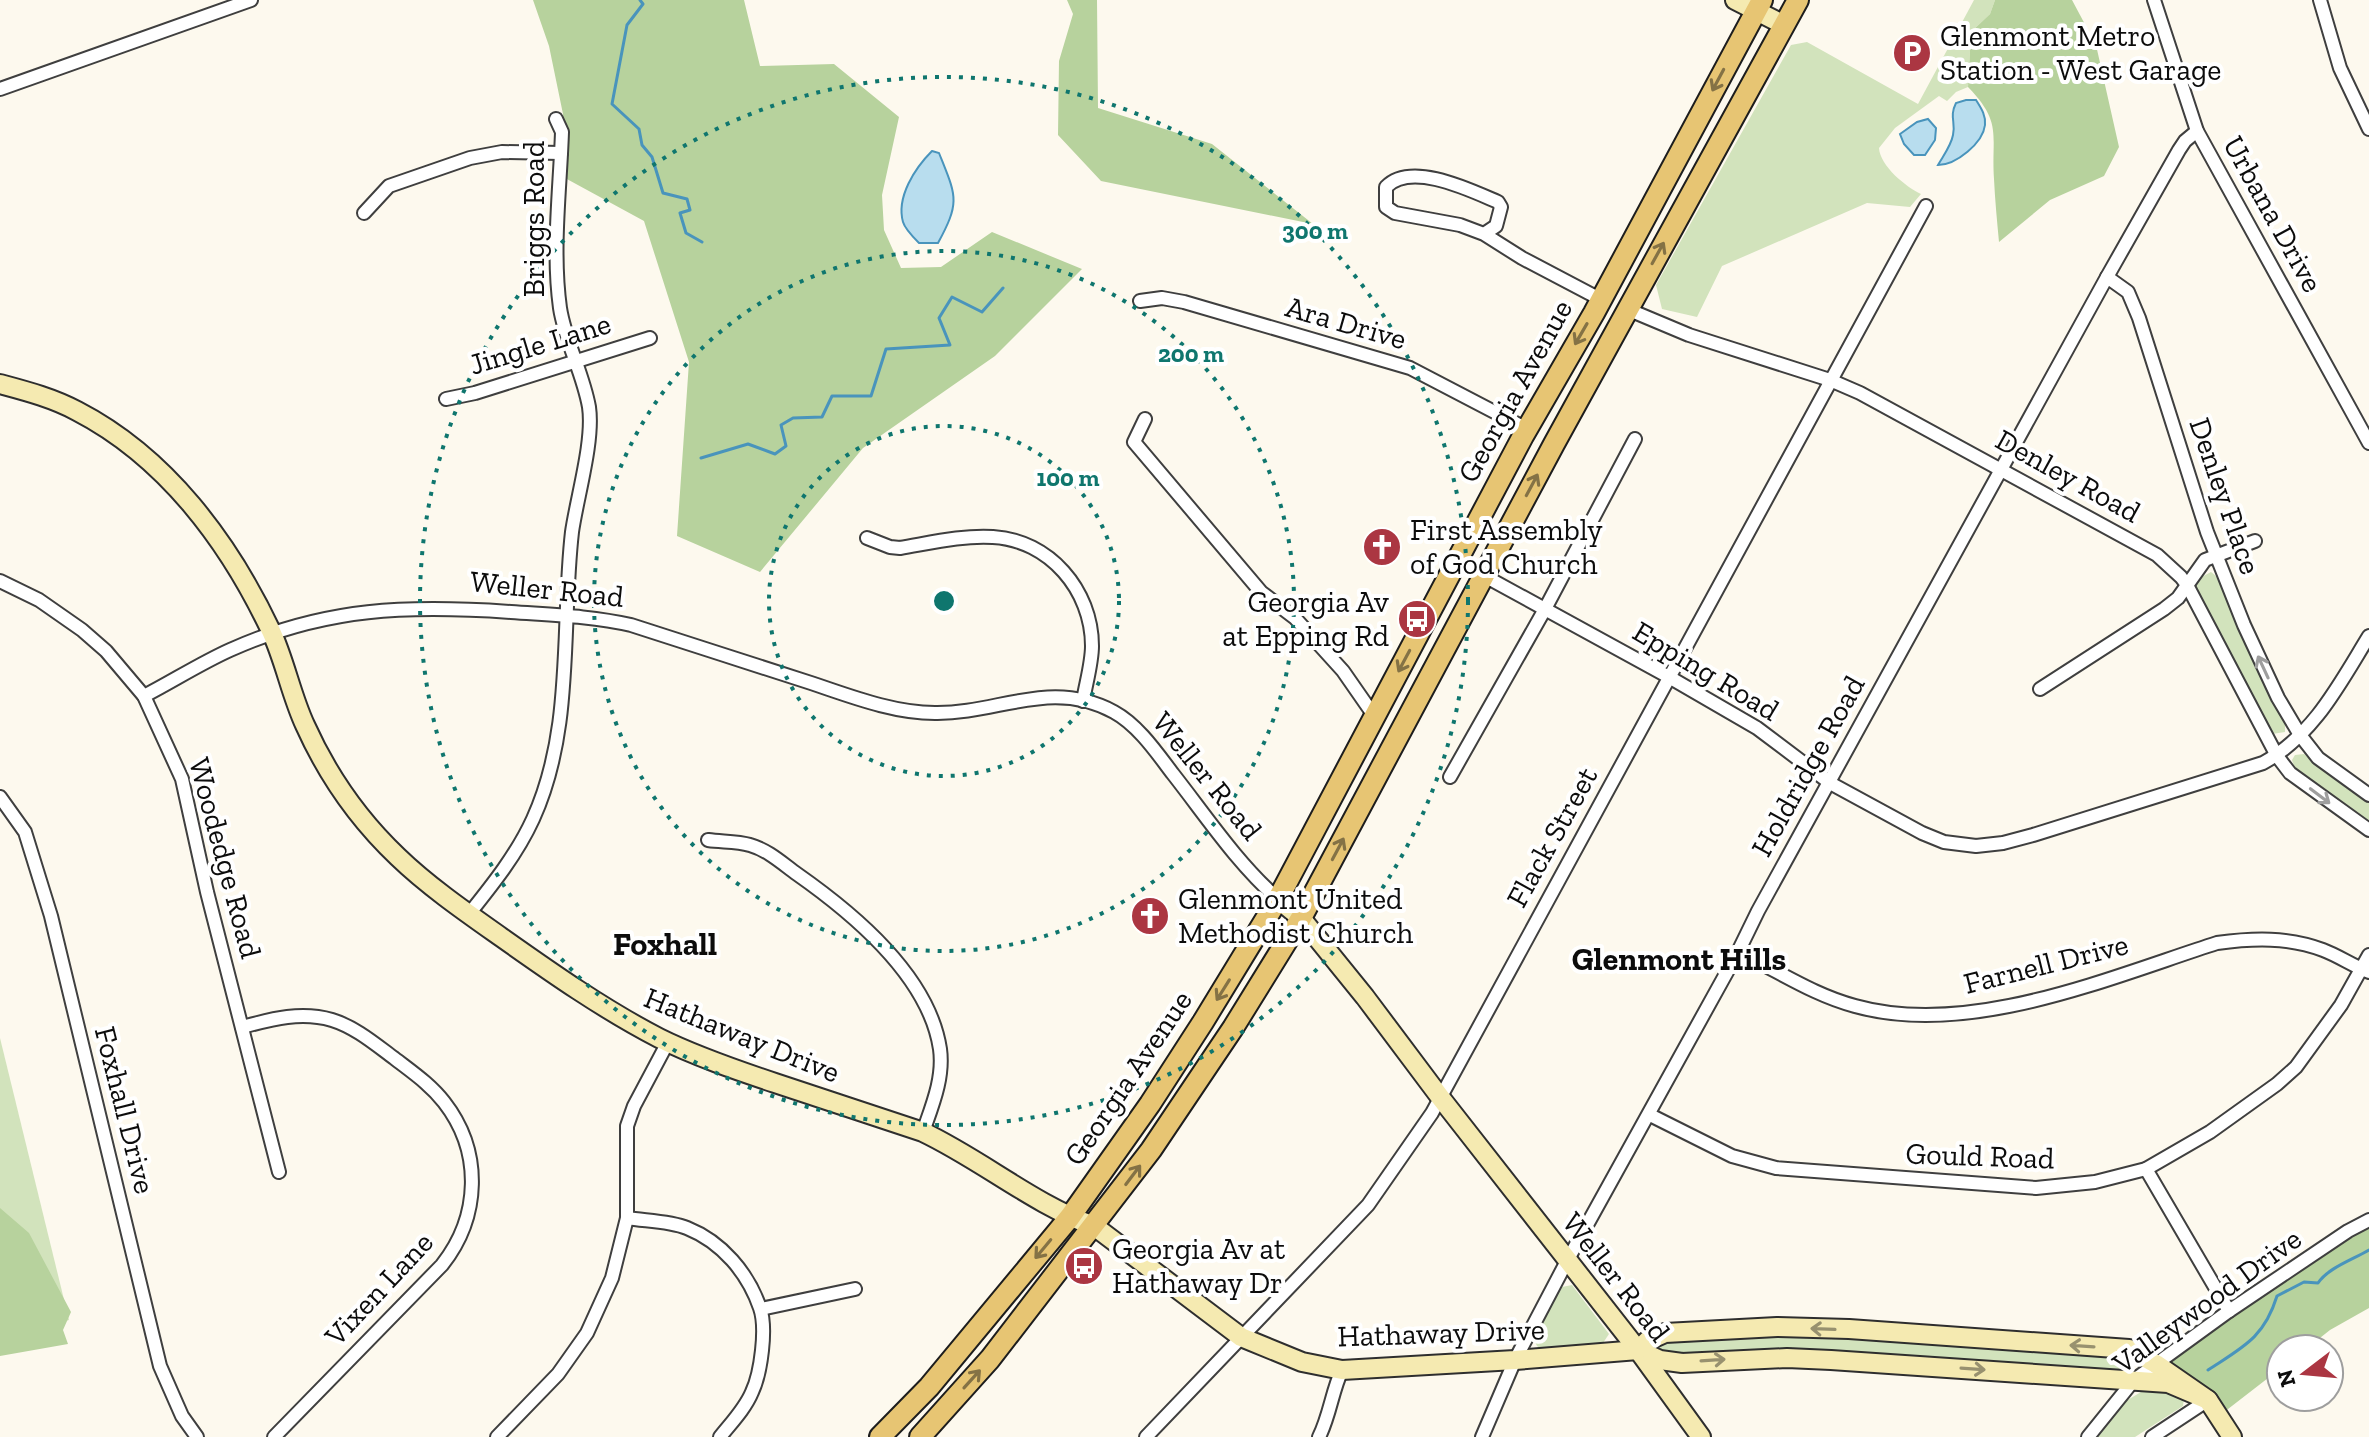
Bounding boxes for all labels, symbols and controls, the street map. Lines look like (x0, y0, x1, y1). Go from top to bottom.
place label: Glenmont Metro Station - West Garage (1940, 18, 2221, 88)
parking icon: Glenmont Metro Station - West Garage (1891, 32, 1933, 74)
one-way arrow (1710, 68, 1725, 92)
street label: Urbana Drive (2215, 130, 2331, 298)
street label: Briggs Road (516, 140, 552, 297)
text: 300 m (1282, 216, 1348, 245)
one-way arrow (1651, 242, 1667, 265)
street label: Ara Drive (1281, 289, 1411, 357)
street label: Georgia Avenue (1450, 293, 1580, 489)
street label: Jingle Lane (465, 305, 615, 383)
one-way arrow (1573, 322, 1589, 345)
text: 200 m (1158, 339, 1224, 368)
street label: Denley Place (2181, 413, 2269, 579)
street label: Denley Road (1989, 421, 2147, 531)
text: 100 m (1037, 463, 1099, 492)
one-way arrow (1525, 474, 1540, 498)
place label: First Assembly of God Church (1410, 512, 1603, 582)
church icon: First Assembly of God Church (1361, 526, 1403, 568)
street label: Weller Road (468, 563, 626, 615)
place label: Georgia Av at Epping Rd (1222, 584, 1390, 654)
centre of rings (930, 587, 958, 615)
bus stop icon: Georgia Av at Epping Rd (1396, 598, 1438, 640)
street label: Epping Road (1626, 613, 1786, 729)
one-way arrow (1396, 649, 1412, 672)
one-way arrow (2255, 655, 2270, 679)
street label: Holdridge Road (1744, 669, 1873, 863)
street label: Weller Road (1144, 705, 1270, 848)
street label: Woodedge Road (181, 754, 269, 963)
street label: Flack Street (1499, 761, 1605, 913)
one-way arrow (2309, 787, 2330, 804)
one-way arrow (1330, 837, 1346, 861)
place label: Glenmont United Methodist Church (1178, 881, 1414, 951)
church icon: Glenmont United Methodist Church (1129, 895, 1171, 937)
district label: Foxhall (613, 925, 717, 963)
street label: Farnell Drive (1960, 926, 2132, 1002)
district label: Glenmont Hills (1572, 940, 1786, 978)
one-way arrow (1215, 978, 1231, 1001)
street label: Hathaway Drive (639, 979, 845, 1091)
street label: Georgia Avenue (1056, 984, 1200, 1172)
street label: Foxhall Drive (87, 1023, 163, 1197)
street label: Gould Road (1905, 1135, 2055, 1177)
one-way arrow (1124, 1165, 1141, 1186)
street label: Weller Road (1554, 1205, 1678, 1349)
street label: Valleywood Drive (2105, 1221, 2308, 1382)
street label: Vixen Lane (317, 1225, 441, 1354)
place label: Georgia Av at Hathaway Dr (1112, 1231, 1285, 1301)
one-way arrow (1034, 1238, 1052, 1259)
bus stop icon: Georgia Av at Hathaway Dr (1063, 1245, 1105, 1287)
street label: Hathaway Drive (1337, 1311, 1545, 1355)
one-way arrow (1810, 1321, 1837, 1336)
north arrow (2265, 1333, 2345, 1413)
one-way arrow (2069, 1338, 2096, 1353)
one-way arrow (1699, 1352, 1726, 1367)
one-way arrow (1959, 1362, 1986, 1377)
text: N (2271, 1366, 2302, 1390)
one-way arrow (962, 1369, 981, 1389)

